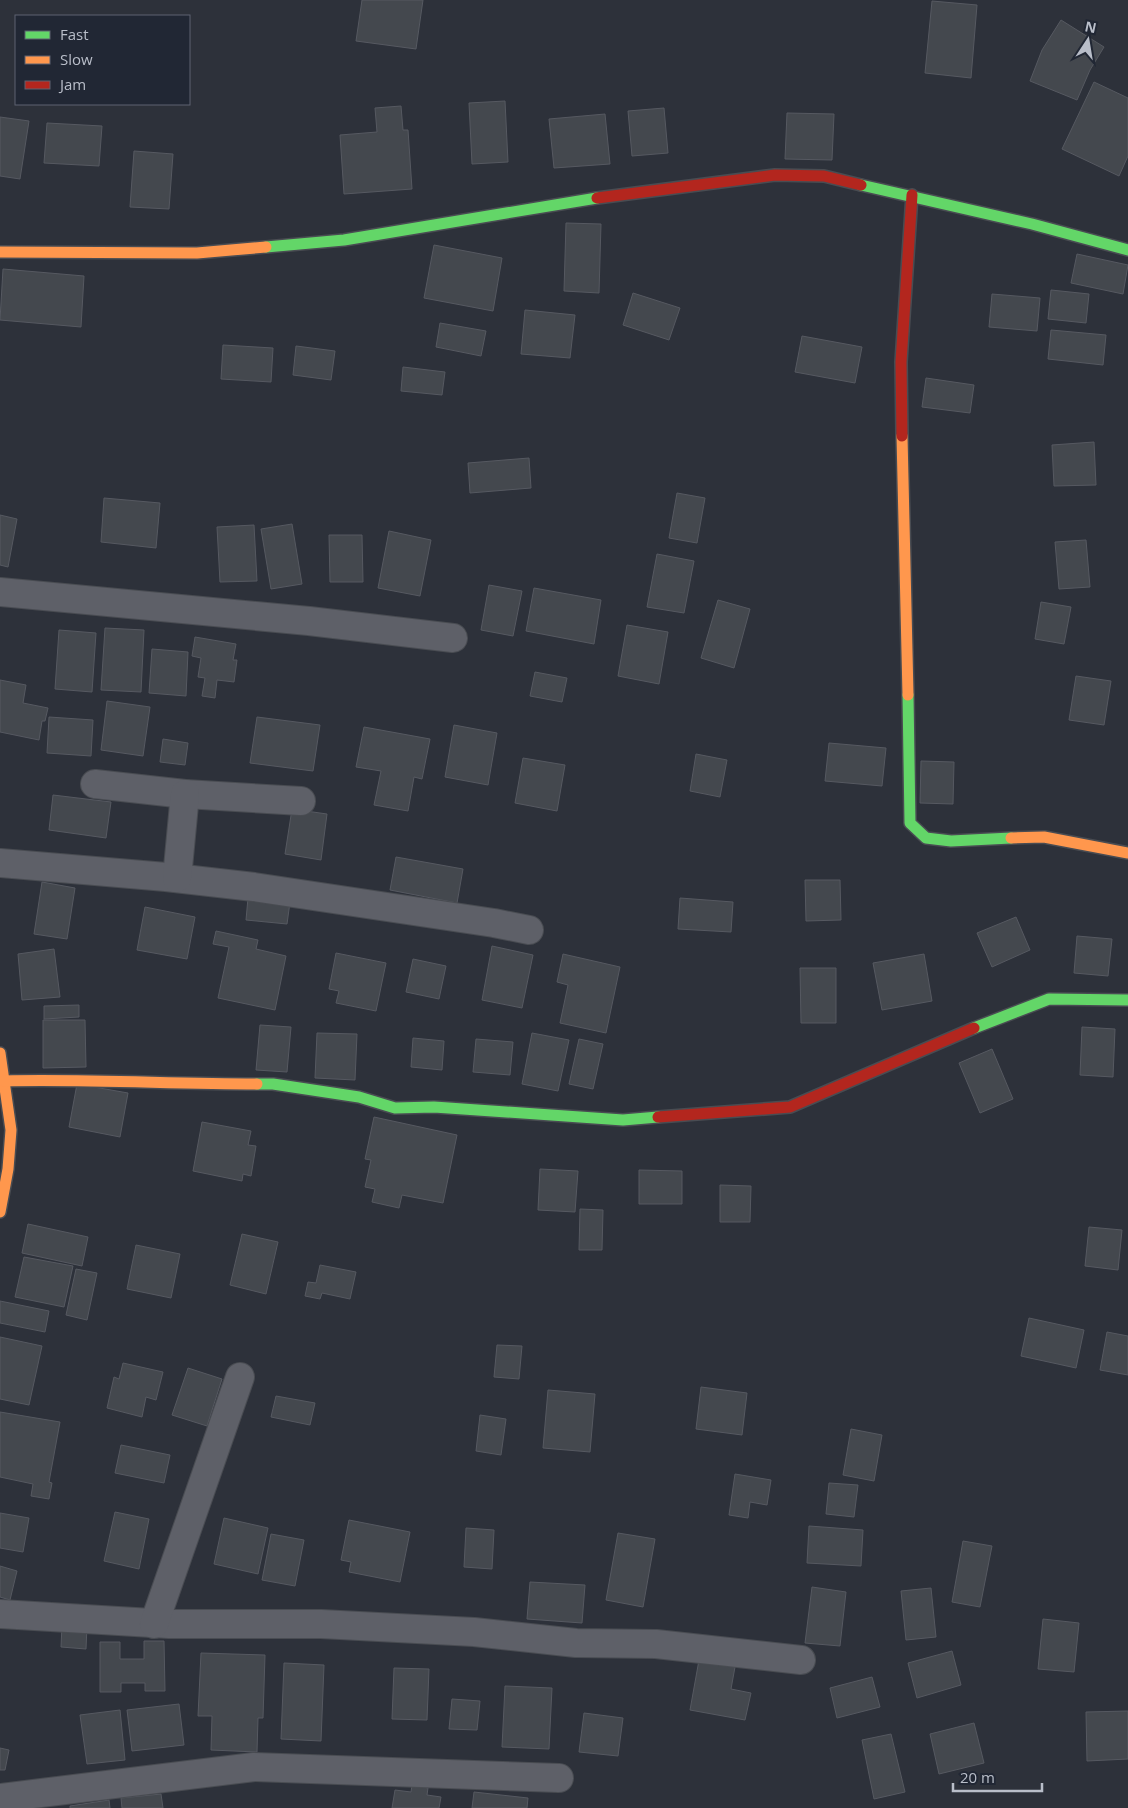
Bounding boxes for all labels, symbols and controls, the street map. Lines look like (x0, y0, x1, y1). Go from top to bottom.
legend (15, 15, 190, 105)
north arrow (1063, 15, 1113, 65)
text: N (1083, 16, 1098, 37)
text: Fast (60, 24, 89, 44)
text: Slow (60, 49, 93, 69)
text: Jam (58, 74, 86, 94)
scale bar (953, 1760, 1042, 1792)
text: 20 m (960, 1767, 995, 1787)

